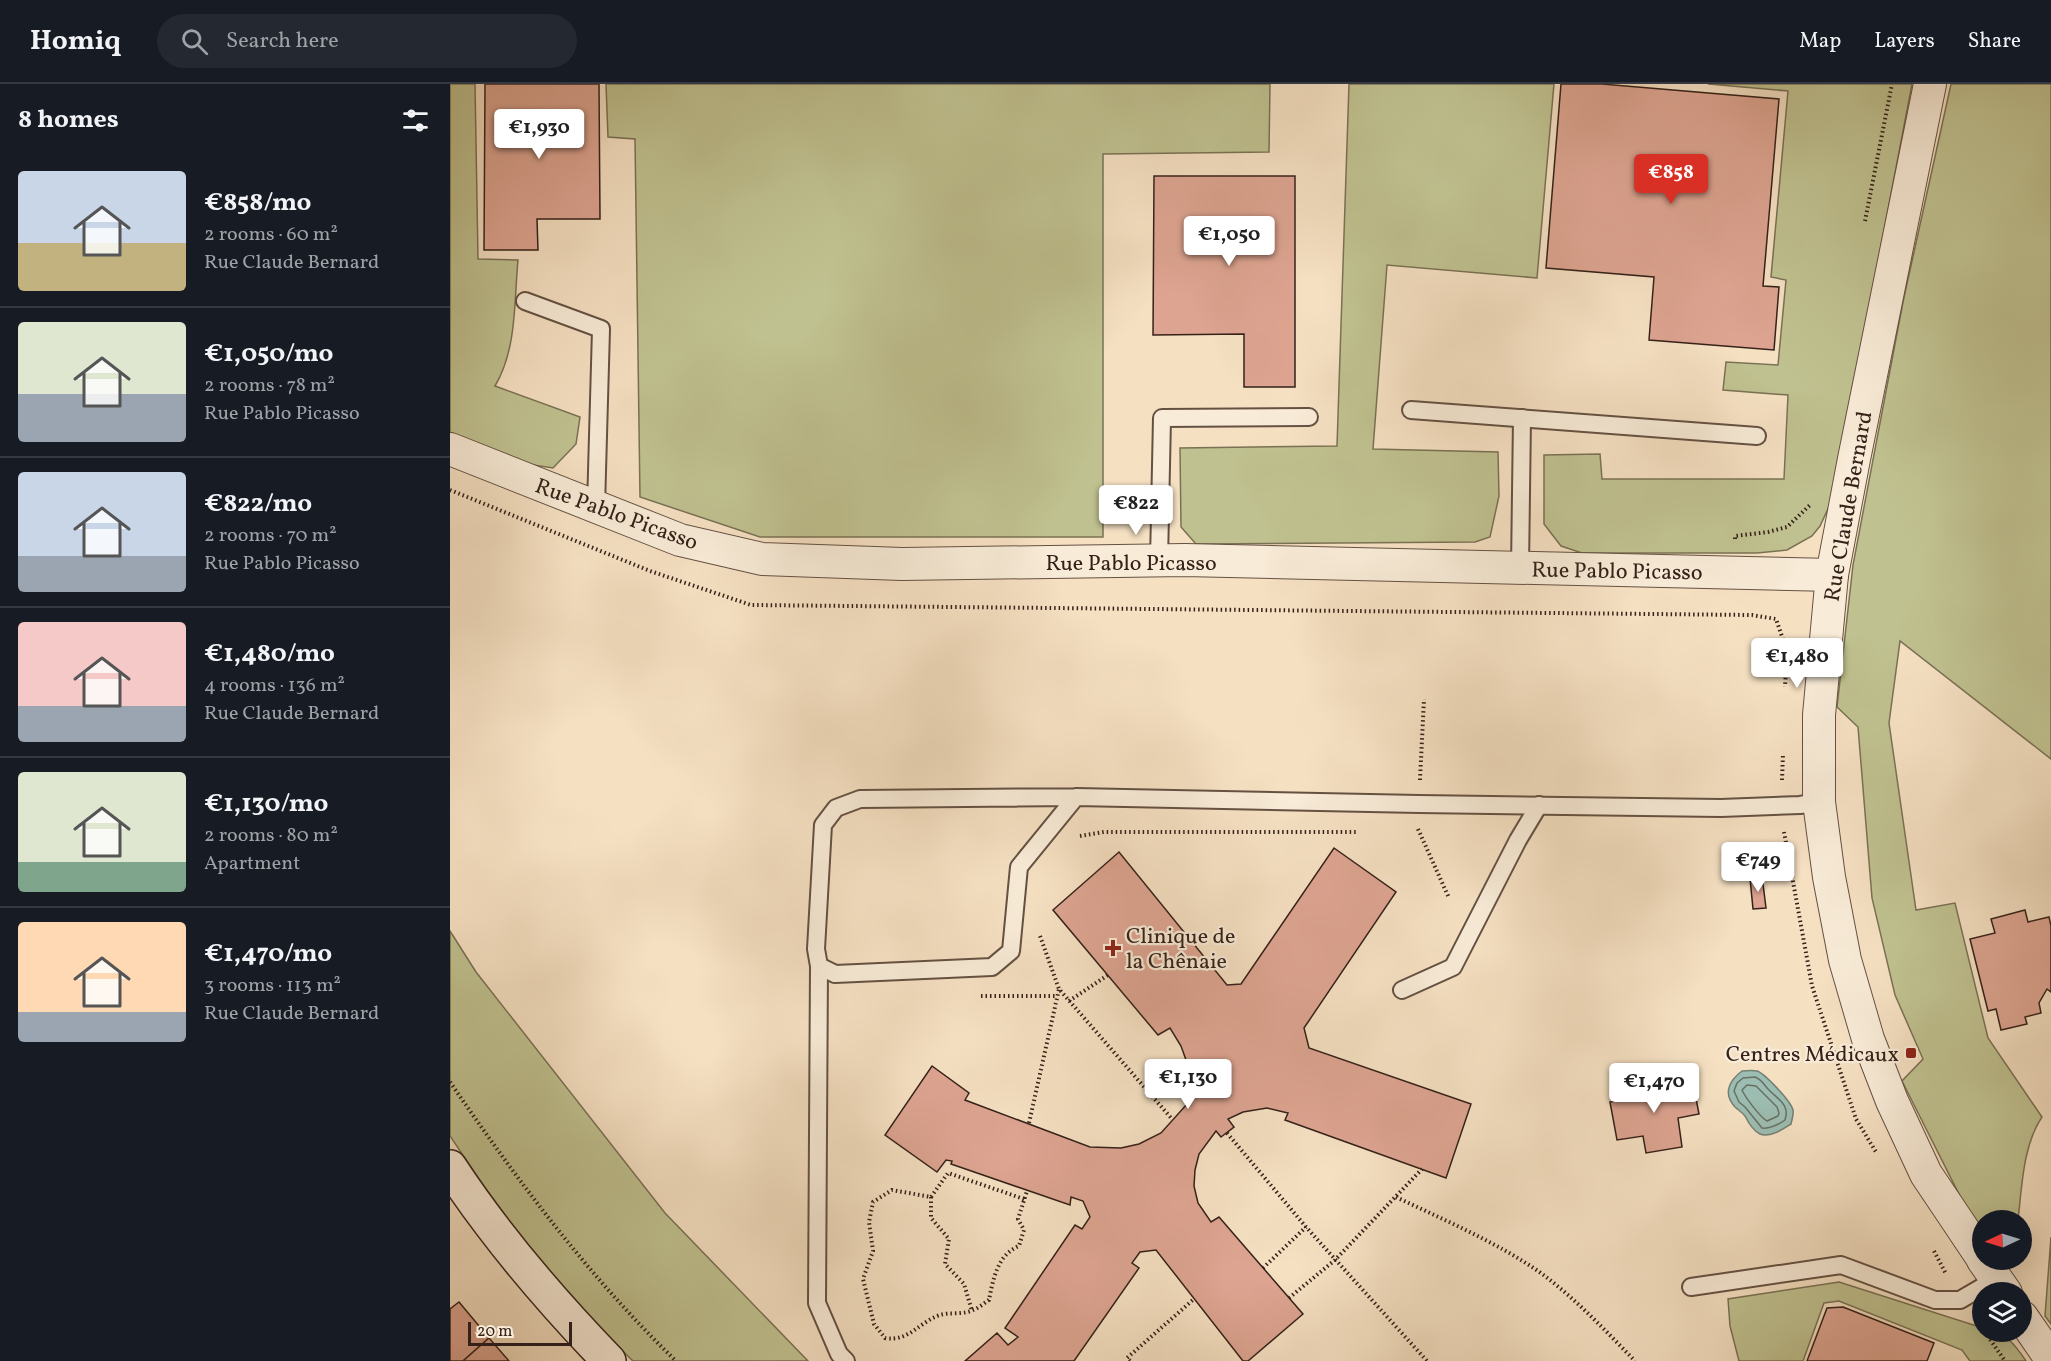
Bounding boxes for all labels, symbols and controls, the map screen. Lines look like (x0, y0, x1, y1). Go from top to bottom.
search box (157, 14, 577, 68)
text: Homiq (30, 22, 121, 61)
icon: search (178, 25, 211, 58)
text: Search here (226, 26, 339, 57)
text: Map (1799, 27, 1841, 56)
text: Layers (1874, 27, 1935, 56)
text: Share (1968, 27, 2021, 56)
text: 8 homes (18, 102, 119, 138)
icon: filters (399, 104, 432, 137)
pin: €1,930 (490, 109, 588, 160)
text: €1,930 (508, 114, 570, 142)
pin: €858 (1635, 154, 1707, 205)
text: €858 (1648, 159, 1694, 187)
text: €858/mo (204, 185, 312, 221)
icon: home (66, 195, 138, 267)
pin: €1,050 (1180, 216, 1278, 267)
text: 2 rooms · 60 m² (204, 221, 338, 249)
text: €1,050 (1198, 221, 1260, 249)
text: Rue Claude Bernard (204, 249, 379, 277)
text: €1,050/mo (204, 336, 333, 372)
icon: home (66, 346, 138, 418)
text: 2 rooms · 78 m² (204, 372, 335, 400)
text: Rue Pablo Picasso (204, 400, 360, 428)
street label: Rue Claude Bernard (1817, 409, 1881, 604)
street label: Rue Pablo Picasso (530, 471, 702, 559)
pin: €822 (1100, 485, 1172, 536)
text: €822/mo (204, 486, 312, 522)
text: €822 (1113, 490, 1159, 518)
icon: home (66, 496, 138, 568)
text: 2 rooms · 70 m² (204, 522, 337, 550)
street label: Rue Pablo Picasso (1045, 549, 1217, 580)
text: Rue Pablo Picasso (204, 550, 360, 578)
street label: Rue Pablo Picasso (1531, 556, 1703, 589)
text: €1,480/mo (204, 636, 335, 672)
pin: €1,480 (1748, 638, 1846, 689)
text: €1,480 (1765, 643, 1829, 671)
icon: home (66, 646, 138, 718)
text: 4 rooms · 136 m² (204, 672, 345, 700)
text: Rue Claude Bernard (204, 700, 379, 728)
text: €1,130/mo (204, 786, 328, 822)
icon: home (66, 796, 138, 868)
text: 2 rooms · 80 m² (204, 822, 338, 850)
pin: €749 (1722, 842, 1794, 893)
text: €749 (1735, 847, 1781, 875)
text: Apartment (204, 850, 300, 878)
place label: Clinique de la Chênaie (1126, 922, 1235, 978)
text: €1,470/mo (204, 936, 332, 972)
marker: Clinique de la Chênaie (1104, 939, 1122, 957)
icon: home (66, 946, 138, 1018)
text: 3 rooms · 113 m² (204, 972, 341, 1000)
text: Rue Claude Bernard (204, 1000, 379, 1028)
place label: Centres Médicaux (1726, 1040, 1899, 1071)
marker: Centres Médicaux (1904, 1046, 1918, 1060)
pin: €1,130 (1139, 1059, 1237, 1110)
pin: €1,470 (1605, 1063, 1703, 1114)
text: €1,130 (1159, 1064, 1217, 1092)
text: €1,470 (1623, 1068, 1685, 1096)
north arrow (1972, 1210, 2032, 1270)
map controls (1972, 1210, 2032, 1342)
button: layers (1972, 1282, 2032, 1342)
scale bar (468, 1319, 572, 1346)
text: 20 m (477, 1321, 512, 1343)

